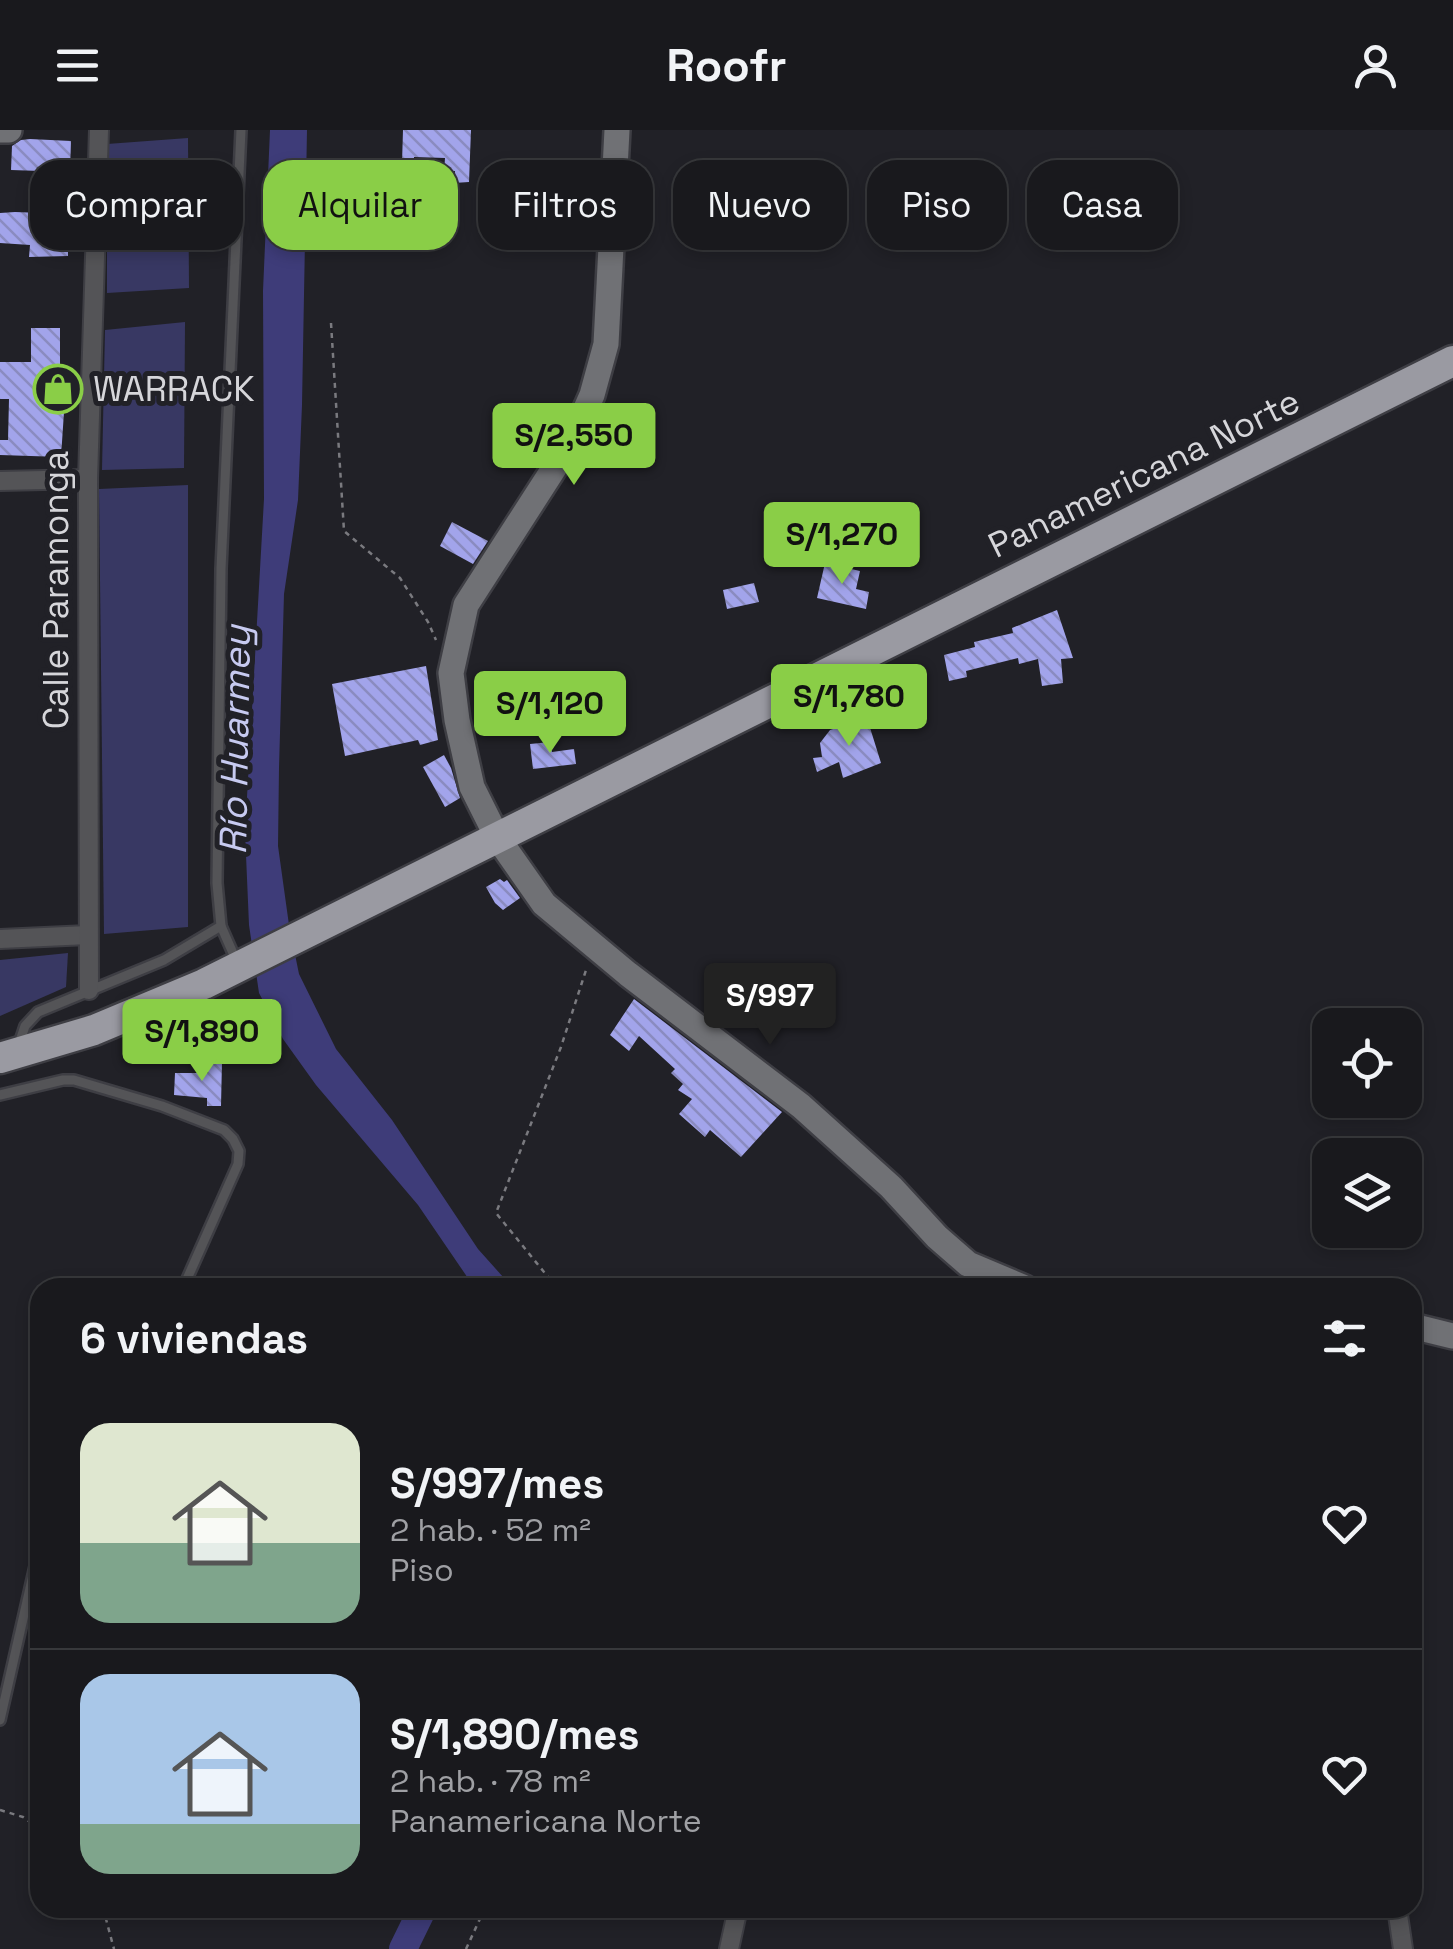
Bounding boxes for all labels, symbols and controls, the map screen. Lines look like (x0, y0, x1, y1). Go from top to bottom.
text: Roofr (666, 37, 787, 94)
icon: menu (50, 38, 105, 93)
icon: person (1348, 38, 1403, 93)
chip: Comprar (30, 160, 243, 250)
chip: Alquilar (263, 160, 458, 250)
chip: Filtros (478, 160, 653, 250)
chip: Nuevo (673, 160, 847, 250)
chip: Piso (867, 160, 1007, 250)
chip: Casa (1027, 160, 1178, 250)
shop icon: WARRACK (32, 363, 84, 415)
place label: WARRACK (93, 367, 254, 411)
street label: Panamericana Norte (981, 379, 1307, 567)
pin: S/2,550 (482, 403, 666, 488)
text: S/2,550 (514, 415, 634, 455)
street label: Calle Paramonga (34, 451, 78, 729)
pin: S/1,270 (750, 502, 934, 587)
text: S/1,270 (786, 514, 898, 554)
water label: Río Huarmey (209, 623, 261, 855)
pin: S/1,780 (757, 664, 941, 749)
pin: S/1,120 (458, 671, 642, 756)
text: S/1,780 (793, 676, 905, 716)
text: S/1,120 (496, 683, 604, 723)
pin: S/997 (700, 963, 840, 1048)
text: S/997 (726, 975, 814, 1015)
pin: S/1,890 (110, 999, 294, 1084)
map controls (1312, 1008, 1422, 1248)
button: locate (1312, 1008, 1422, 1118)
text: S/1,890 (144, 1011, 260, 1051)
button: layers (1312, 1138, 1422, 1248)
icon: filters (1317, 1311, 1372, 1366)
text: 6 viviendas (80, 1312, 308, 1365)
text: S/997/mes (390, 1457, 604, 1510)
icon: home (160, 1463, 280, 1583)
icon: heart (1317, 1496, 1372, 1551)
text: 2 hab. · 52 m² (390, 1510, 591, 1550)
text: Piso (390, 1550, 454, 1590)
text: S/1,890/mes (390, 1708, 640, 1761)
icon: home (160, 1714, 280, 1834)
icon: heart (1317, 1747, 1372, 1802)
text: 2 hab. · 78 m² (390, 1761, 591, 1801)
text: Panamericana Norte (390, 1801, 702, 1841)

